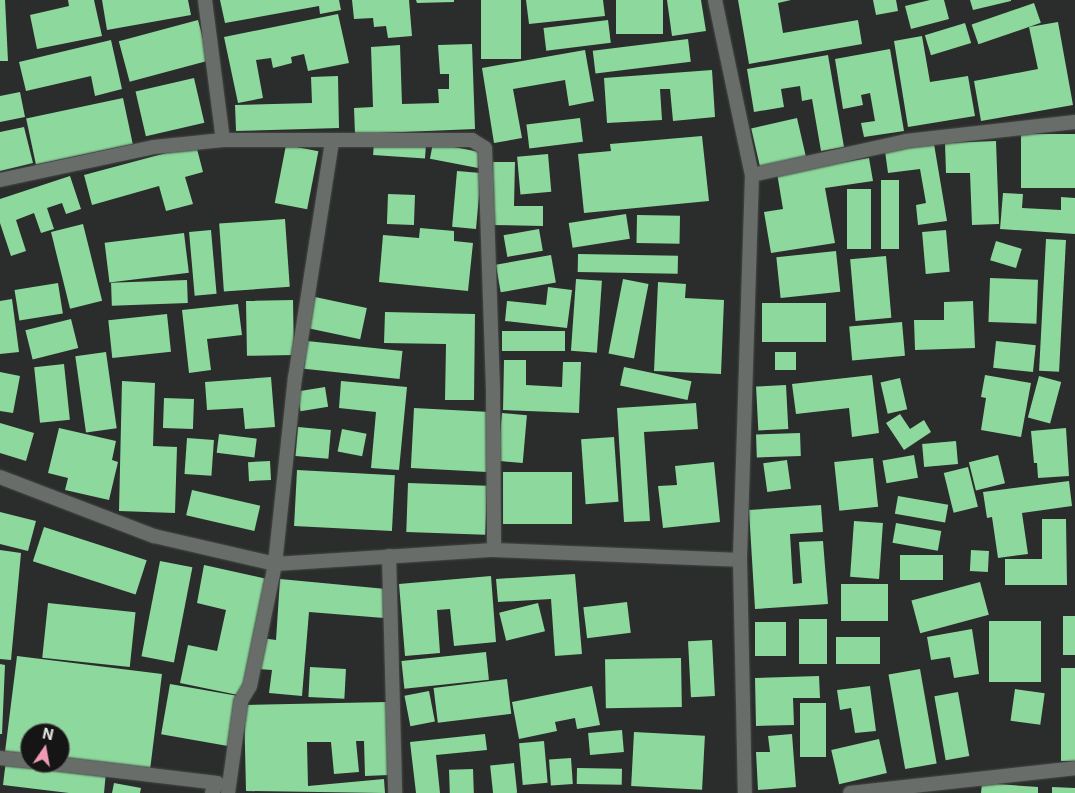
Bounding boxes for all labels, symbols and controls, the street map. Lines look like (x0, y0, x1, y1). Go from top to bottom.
north arrow (20, 723, 70, 773)
text: N (41, 724, 55, 743)

